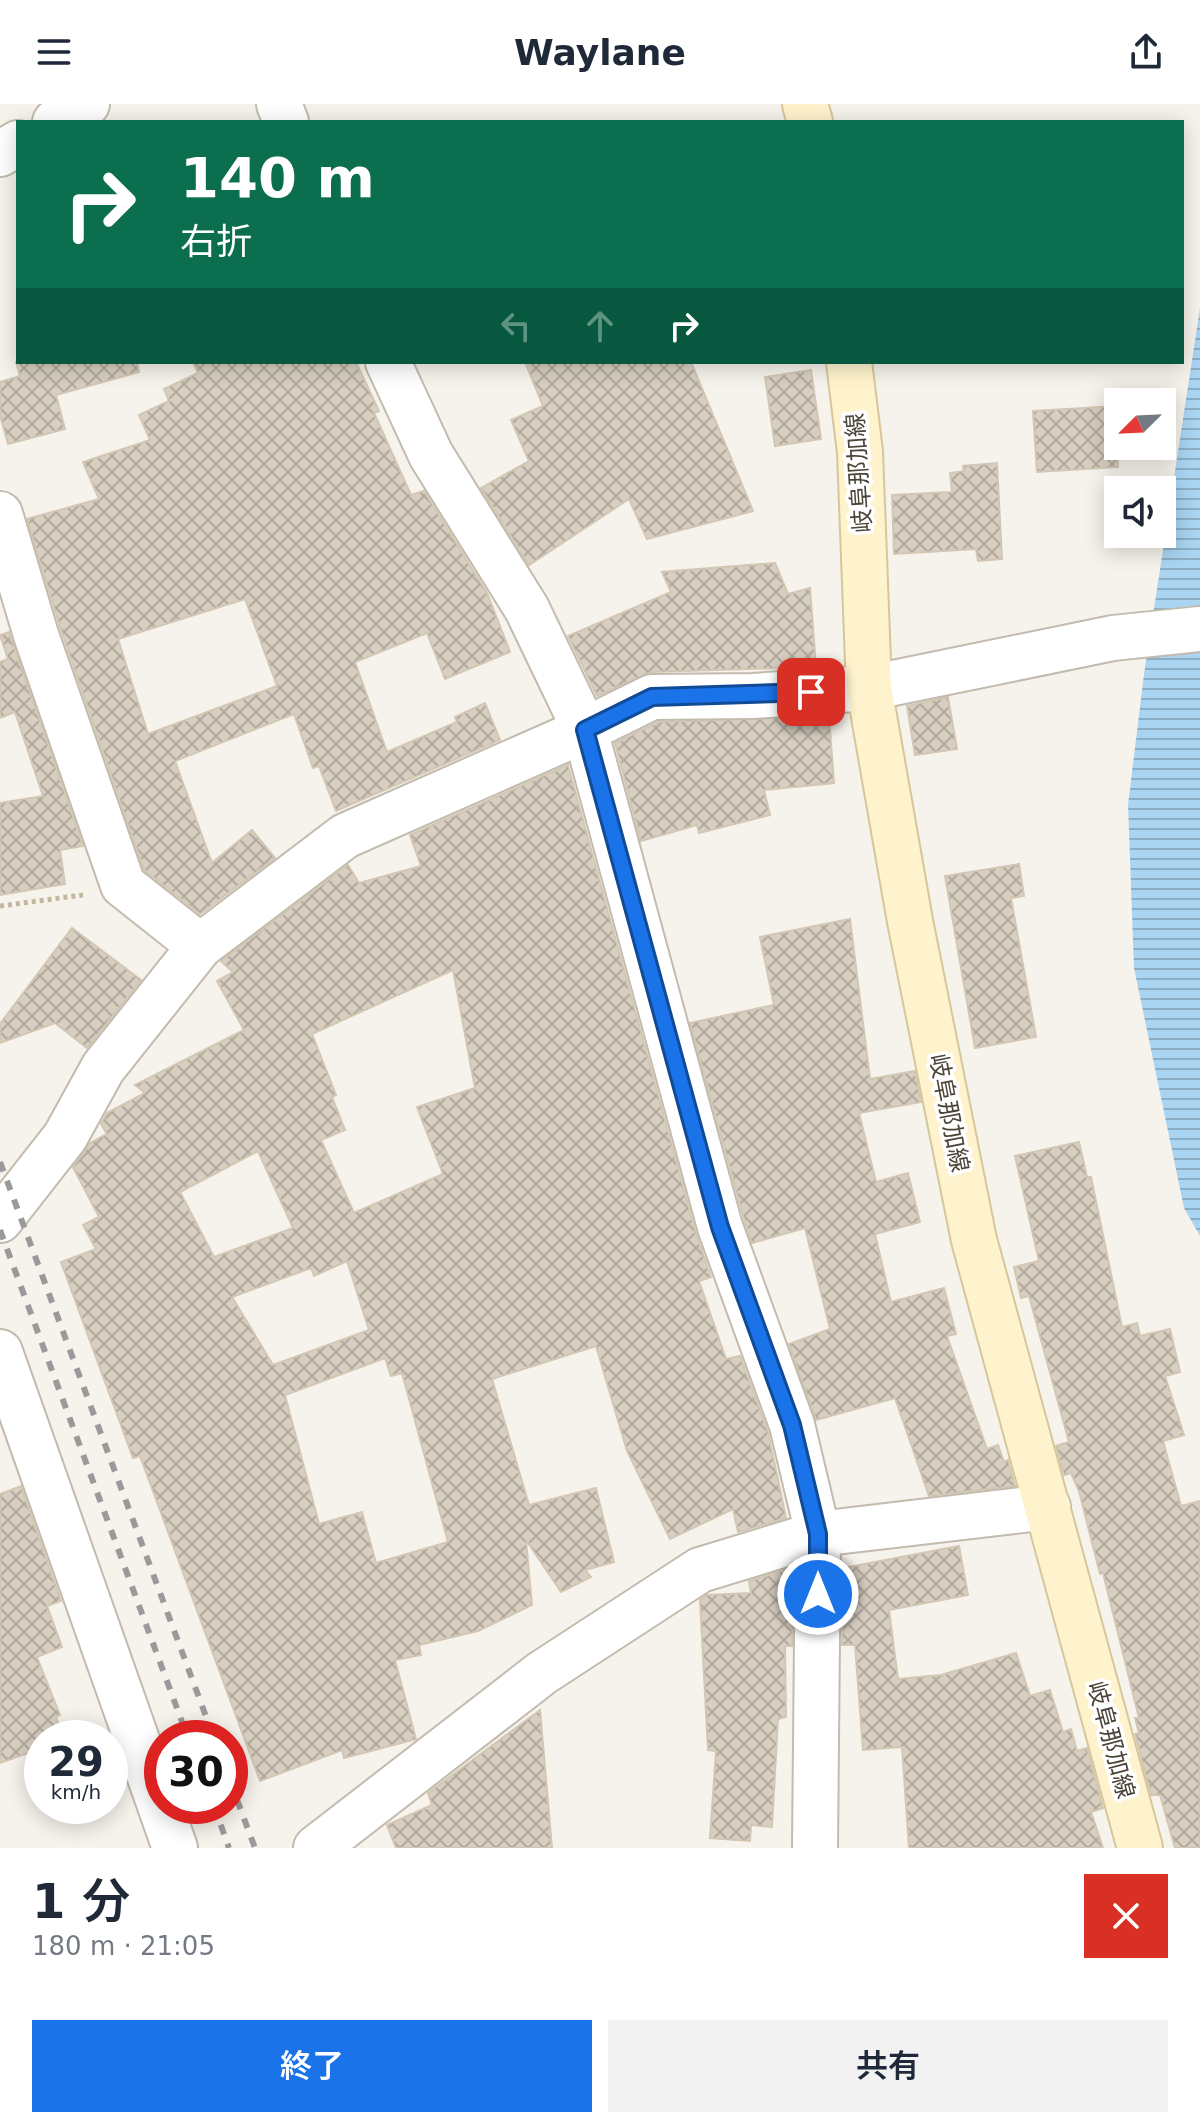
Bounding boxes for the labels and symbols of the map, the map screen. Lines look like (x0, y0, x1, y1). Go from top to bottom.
north arrow (1104, 388, 1176, 460)
street label: 岐阜那加線 (841, 412, 877, 534)
pin (777, 658, 845, 726)
street label: 岐阜那加線 (924, 1051, 974, 1175)
position arrow (776, 1552, 860, 1636)
street label: 岐阜那加線 (1082, 1678, 1140, 1802)
speed limit sign: 30 (144, 1720, 248, 1824)

